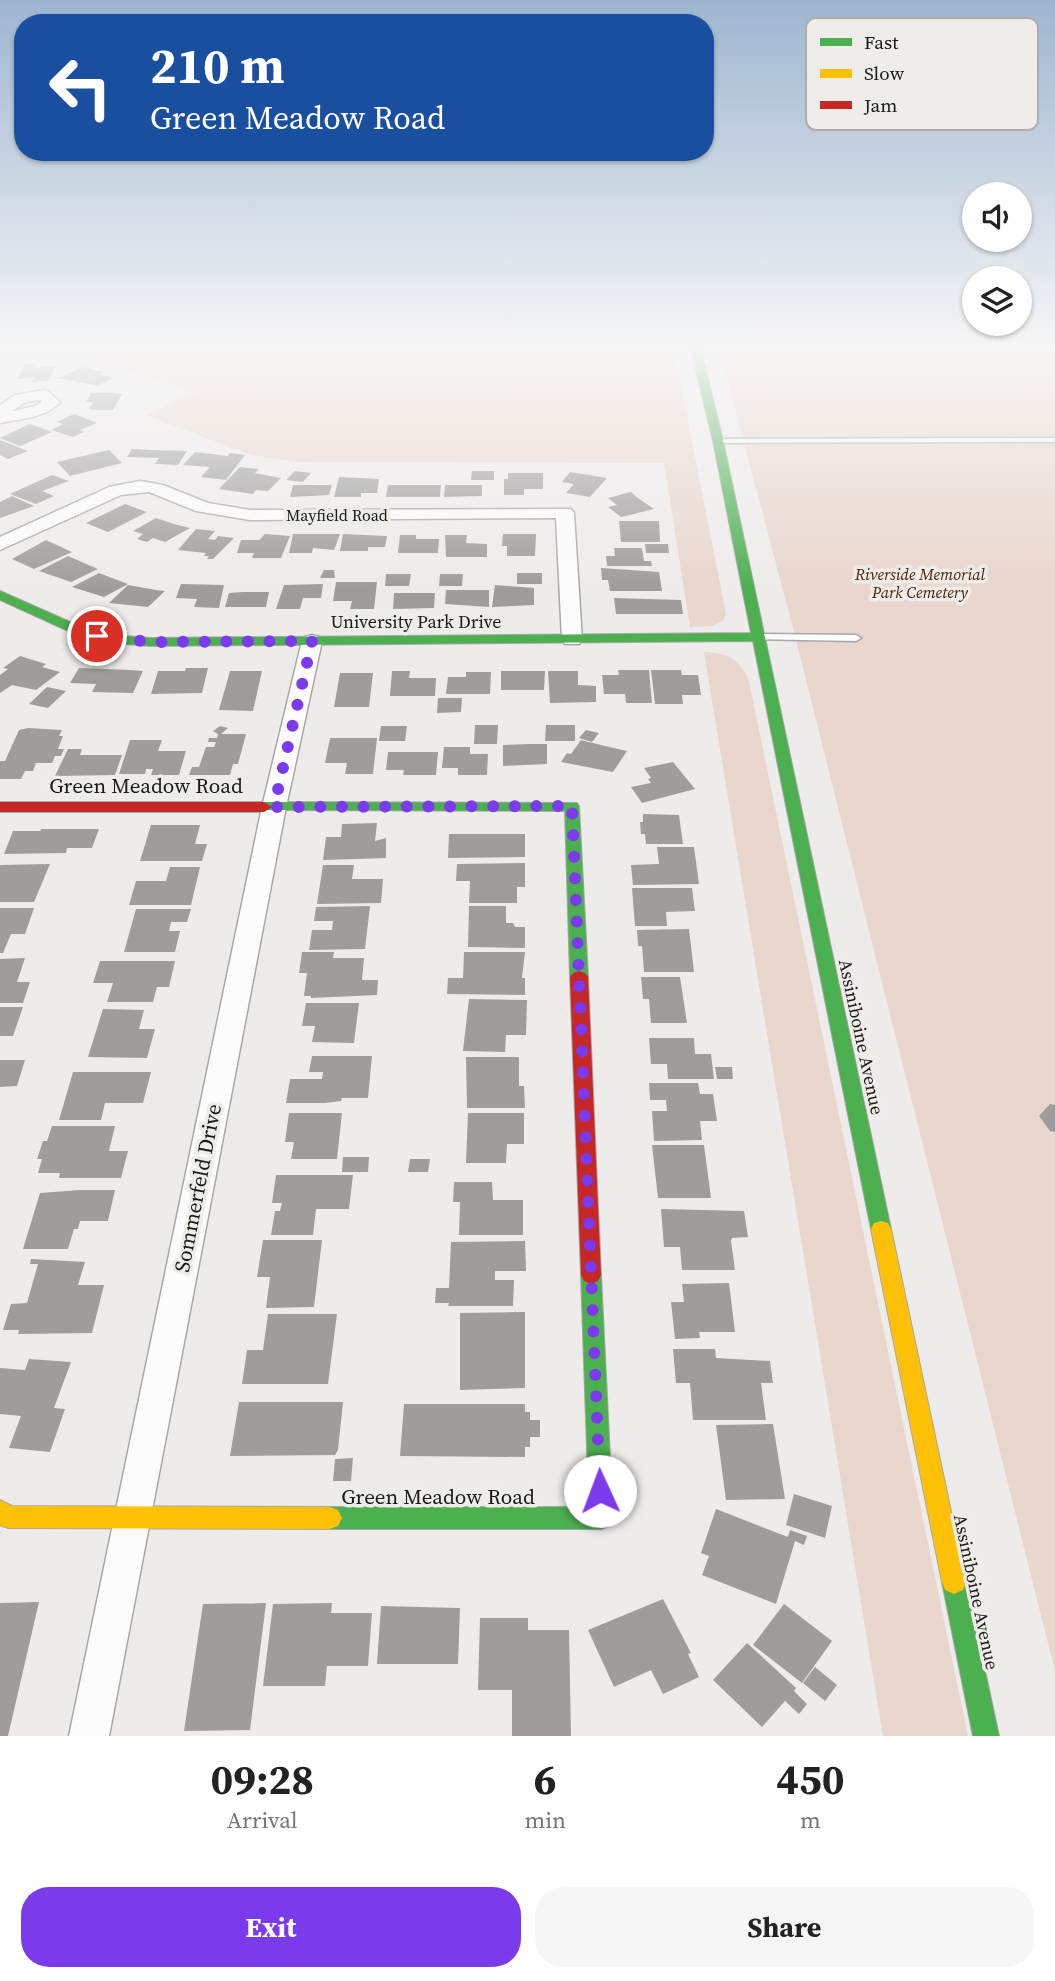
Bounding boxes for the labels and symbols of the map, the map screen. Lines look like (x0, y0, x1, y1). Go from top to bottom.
legend (806, 18, 1038, 130)
text: Fast (864, 29, 899, 55)
text: Slow (864, 60, 905, 86)
text: Jam (863, 92, 897, 118)
street label: Mayfield Road (286, 504, 388, 526)
park label: Riverside Memorial Park Cemetery (854, 563, 986, 603)
pin (67, 606, 127, 666)
street label: University Park Drive (331, 609, 501, 634)
street label: Green Meadow Road (49, 771, 243, 800)
street label: Assiniboine Avenue (833, 957, 890, 1117)
street label: Sommerfeld Drive (167, 1101, 228, 1275)
position arrow (563, 1454, 637, 1528)
street label: Green Meadow Road (341, 1482, 535, 1511)
street label: Assiniboine Avenue (948, 1512, 1005, 1672)

